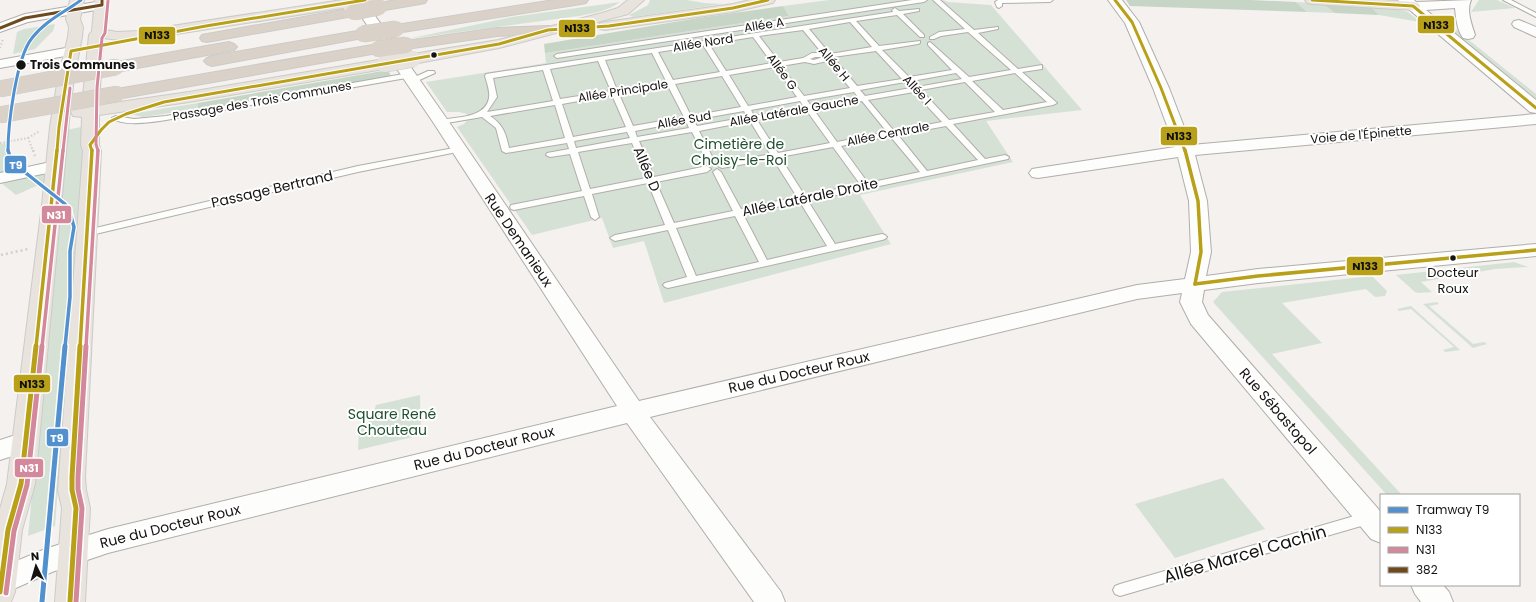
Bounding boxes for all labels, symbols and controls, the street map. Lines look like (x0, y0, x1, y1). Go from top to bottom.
street label: Allée A (743, 13, 785, 36)
line badge: N133 (1417, 15, 1455, 34)
text: N133 (1423, 17, 1449, 33)
line badge: N133 (558, 19, 596, 38)
text: N133 (564, 20, 590, 36)
line badge: N133 (138, 26, 176, 45)
text: N133 (144, 27, 170, 43)
street label: Allée Nord (672, 29, 734, 56)
street label: Allée H (815, 43, 854, 85)
unlabelled marker (429, 50, 439, 60)
street label: Allée G (763, 50, 801, 93)
place label: Trois Communes (30, 56, 135, 73)
marker: Trois Communes (14, 58, 28, 72)
street label: Allée I (899, 71, 936, 108)
street label: Allée Principale (577, 75, 669, 106)
street label: Passage des Trois Communes (171, 76, 353, 125)
street label: Allée Latérale Gauche (728, 91, 860, 130)
street label: Allée Sud (655, 106, 712, 133)
street label: Allée Centrale (845, 117, 931, 150)
street label: Voie de l'Épinette (1310, 122, 1412, 147)
line badge: N133 (1160, 126, 1198, 146)
text: N133 (1166, 128, 1192, 144)
park label: Cimetière de Choisy-le-Roi (691, 134, 787, 170)
street label: Allée D (629, 143, 665, 195)
line badge: T9 (4, 155, 27, 174)
text: T9 (9, 157, 23, 173)
street label: Passage Bertrand (209, 165, 335, 213)
street label: Allée Latérale Droite (740, 173, 880, 221)
street label: Rue Demanieux (480, 189, 558, 291)
line badge: N31 (41, 205, 72, 224)
text: N31 (46, 207, 66, 223)
marker: Docteur Roux (1448, 253, 1458, 263)
line badge: N133 (1346, 256, 1384, 276)
text: N133 (1352, 258, 1378, 274)
place label: Docteur Roux (1427, 263, 1479, 298)
street label: Rue du Docteur Roux (726, 346, 872, 398)
street label: Rue Sébastopol (1235, 363, 1321, 459)
line badge: N133 (13, 374, 51, 393)
text: N133 (19, 376, 45, 392)
park label: Square René Chouteau (348, 404, 437, 440)
street label: Rue du Docteur Roux (412, 421, 557, 475)
line badge: T9 (46, 428, 69, 447)
text: T9 (50, 430, 64, 446)
line badge: N31 (14, 458, 44, 478)
text: N31 (19, 460, 39, 476)
legend (1380, 494, 1520, 586)
street label: Rue du Docteur Roux (98, 499, 243, 553)
text: Tramway T9 (1416, 501, 1489, 518)
street label: Allée Marcel Cachin (1161, 519, 1329, 589)
text: N133 (1416, 521, 1442, 538)
text: N31 (1416, 541, 1435, 558)
north arrow (16, 546, 56, 586)
text: N (30, 548, 40, 564)
text: 382 (1416, 561, 1438, 578)

